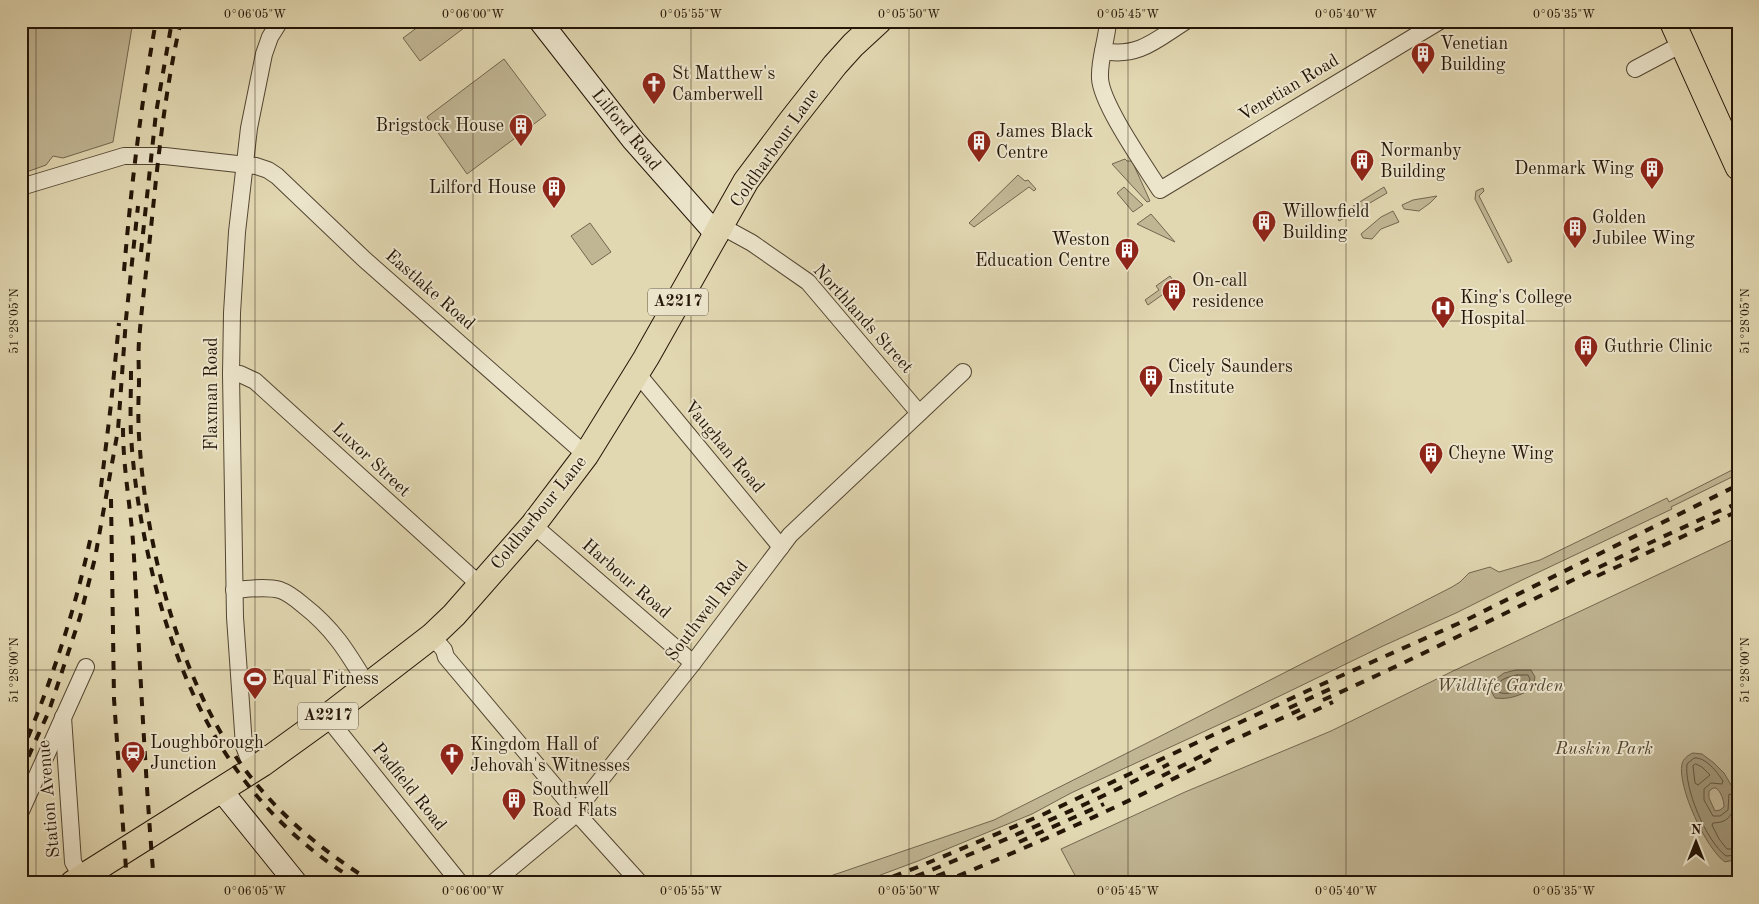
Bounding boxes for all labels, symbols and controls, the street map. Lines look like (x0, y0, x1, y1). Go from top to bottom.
text: 0°06'05"W (224, 8, 286, 21)
text: 0°05'55"W (660, 8, 722, 21)
text: 0°05'50"W (878, 8, 940, 21)
text: 0°05'45"W (1097, 8, 1159, 21)
text: 0°05'40"W (1315, 8, 1377, 21)
text: 0°05'35"W (1533, 8, 1595, 21)
text: 0°06'00"W (442, 9, 504, 21)
place label: Venetian Building (1440, 35, 1508, 74)
building icon: Venetian Building (1410, 41, 1436, 75)
street label: Venetian Road (1236, 51, 1342, 125)
place label: St Matthew's Camberwell (672, 65, 775, 104)
church icon: St Matthew's Camberwell (641, 71, 667, 105)
street label: Coldharbour Lane (727, 85, 823, 211)
street label: Lilford Road (588, 86, 664, 174)
building icon: Brigstock House (508, 113, 534, 147)
place label: Brigstock House (376, 117, 504, 135)
place label: James Black Centre (996, 123, 1093, 162)
building icon: James Black Centre (966, 129, 992, 163)
place label: Normanby Building (1380, 142, 1462, 181)
building icon: Normanby Building (1349, 148, 1375, 182)
building icon: Denmark Wing (1639, 156, 1665, 190)
place label: Denmark Wing (1514, 160, 1634, 178)
building icon: Lilford House (541, 175, 567, 209)
place label: Lilford House (429, 179, 536, 197)
place label: Willowfield Building (1282, 203, 1370, 242)
building icon: Willowfield Building (1251, 209, 1277, 243)
place label: Golden Jubilee Wing (1592, 209, 1695, 248)
building icon: Golden Jubilee Wing (1562, 215, 1588, 249)
place label: Weston Education Centre (975, 231, 1110, 270)
building icon: Weston Education Centre (1114, 237, 1140, 271)
street label: Eastlake Road (382, 246, 478, 334)
street label: Northlands Street (810, 261, 916, 377)
place label: On-call residence (1192, 272, 1264, 311)
building icon: On-call residence (1161, 278, 1187, 312)
text: 51°28'05"N (8, 288, 21, 354)
road number: A2217 (648, 288, 708, 316)
text: 51°28'05"N (1739, 288, 1752, 354)
place label: King's College Hospital (1460, 289, 1572, 328)
hospital icon: King's College Hospital (1430, 295, 1456, 329)
building icon: Guthrie Clinic (1573, 334, 1599, 368)
street label: Flaxman Road (203, 337, 221, 451)
place label: Guthrie Clinic (1604, 338, 1713, 356)
place label: Cicely Saunders Institute (1168, 358, 1293, 397)
building icon: Cicely Saunders Institute (1138, 364, 1164, 398)
street label: Vaughan Road (680, 397, 768, 497)
street label: Luxor Street (328, 419, 414, 501)
building icon: Cheyne Wing (1418, 441, 1444, 475)
place label: Cheyne Wing (1448, 445, 1554, 463)
street label: Coldharbour Lane (488, 453, 590, 573)
street label: Harbour Road (578, 536, 674, 622)
street label: Southwell Road (662, 557, 752, 665)
text: 51°28'00"N (8, 637, 21, 703)
text: 51°28'00"N (1739, 637, 1752, 703)
sports icon: Equal Fitness (242, 666, 268, 700)
place label: Equal Fitness (272, 670, 379, 688)
park label: Wildlife Garden (1437, 677, 1563, 695)
road number: A2217 (298, 702, 358, 729)
place label: Loughborough Junction (150, 734, 264, 773)
place label: Kingdom Hall of Jehovah's Witnesses (470, 736, 630, 775)
street label: Station Avenue (35, 739, 63, 859)
station icon: Loughborough Junction (120, 740, 146, 774)
street label: Padfield Road (368, 740, 450, 834)
park label: Ruskin Park (1554, 740, 1653, 758)
church icon: Kingdom Hall of Jehovah's Witnesses (439, 742, 465, 776)
place label: Southwell Road Flats (532, 781, 617, 820)
building icon: Southwell Road Flats (501, 787, 527, 821)
north arrow (1672, 816, 1722, 866)
text: N (1691, 823, 1702, 837)
text: 0°06'05"W (224, 885, 286, 898)
text: 0°05'55"W (660, 885, 722, 898)
text: 0°05'50"W (878, 885, 940, 898)
text: 0°05'45"W (1097, 885, 1159, 898)
text: 0°05'40"W (1315, 885, 1377, 898)
text: 0°05'35"W (1533, 885, 1595, 898)
text: 0°06'00"W (442, 886, 504, 898)

